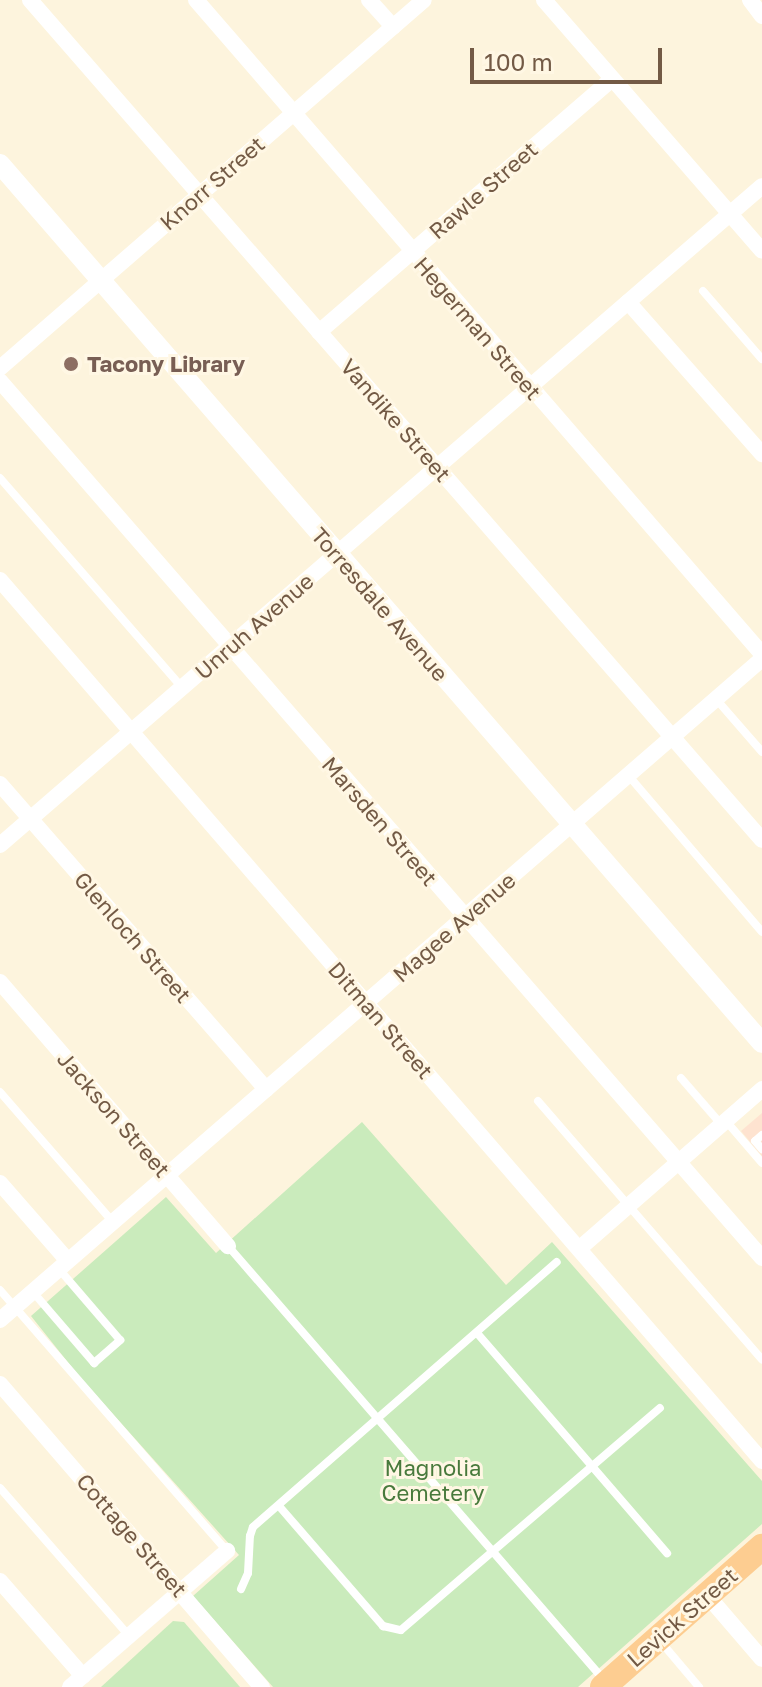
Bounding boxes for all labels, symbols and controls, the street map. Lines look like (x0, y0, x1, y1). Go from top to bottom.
scale bar (474, 32, 666, 82)
text: 100 m (484, 47, 553, 76)
street label: Knorr Street (154, 130, 270, 236)
street label: Rawle Street (423, 136, 543, 244)
street label: Hegerman Street (409, 251, 547, 405)
place label: Tacony Library (87, 351, 245, 377)
street label: Vandike Street (335, 353, 457, 487)
marker: Tacony Library (62, 355, 80, 373)
street label: Torresdale Avenue (306, 522, 454, 686)
street label: Unruh Avenue (189, 567, 319, 685)
street label: Marsden Street (317, 751, 443, 891)
street label: Glenloch Street (69, 866, 197, 1008)
street label: Magee Avenue (387, 867, 521, 987)
street label: Ditman Street (323, 956, 439, 1084)
street label: Jackson Street (52, 1046, 176, 1182)
park label: Magnolia Cemetery (381, 1454, 485, 1506)
street label: Cottage Street (71, 1468, 193, 1602)
street label: Levick Street (621, 1562, 743, 1672)

